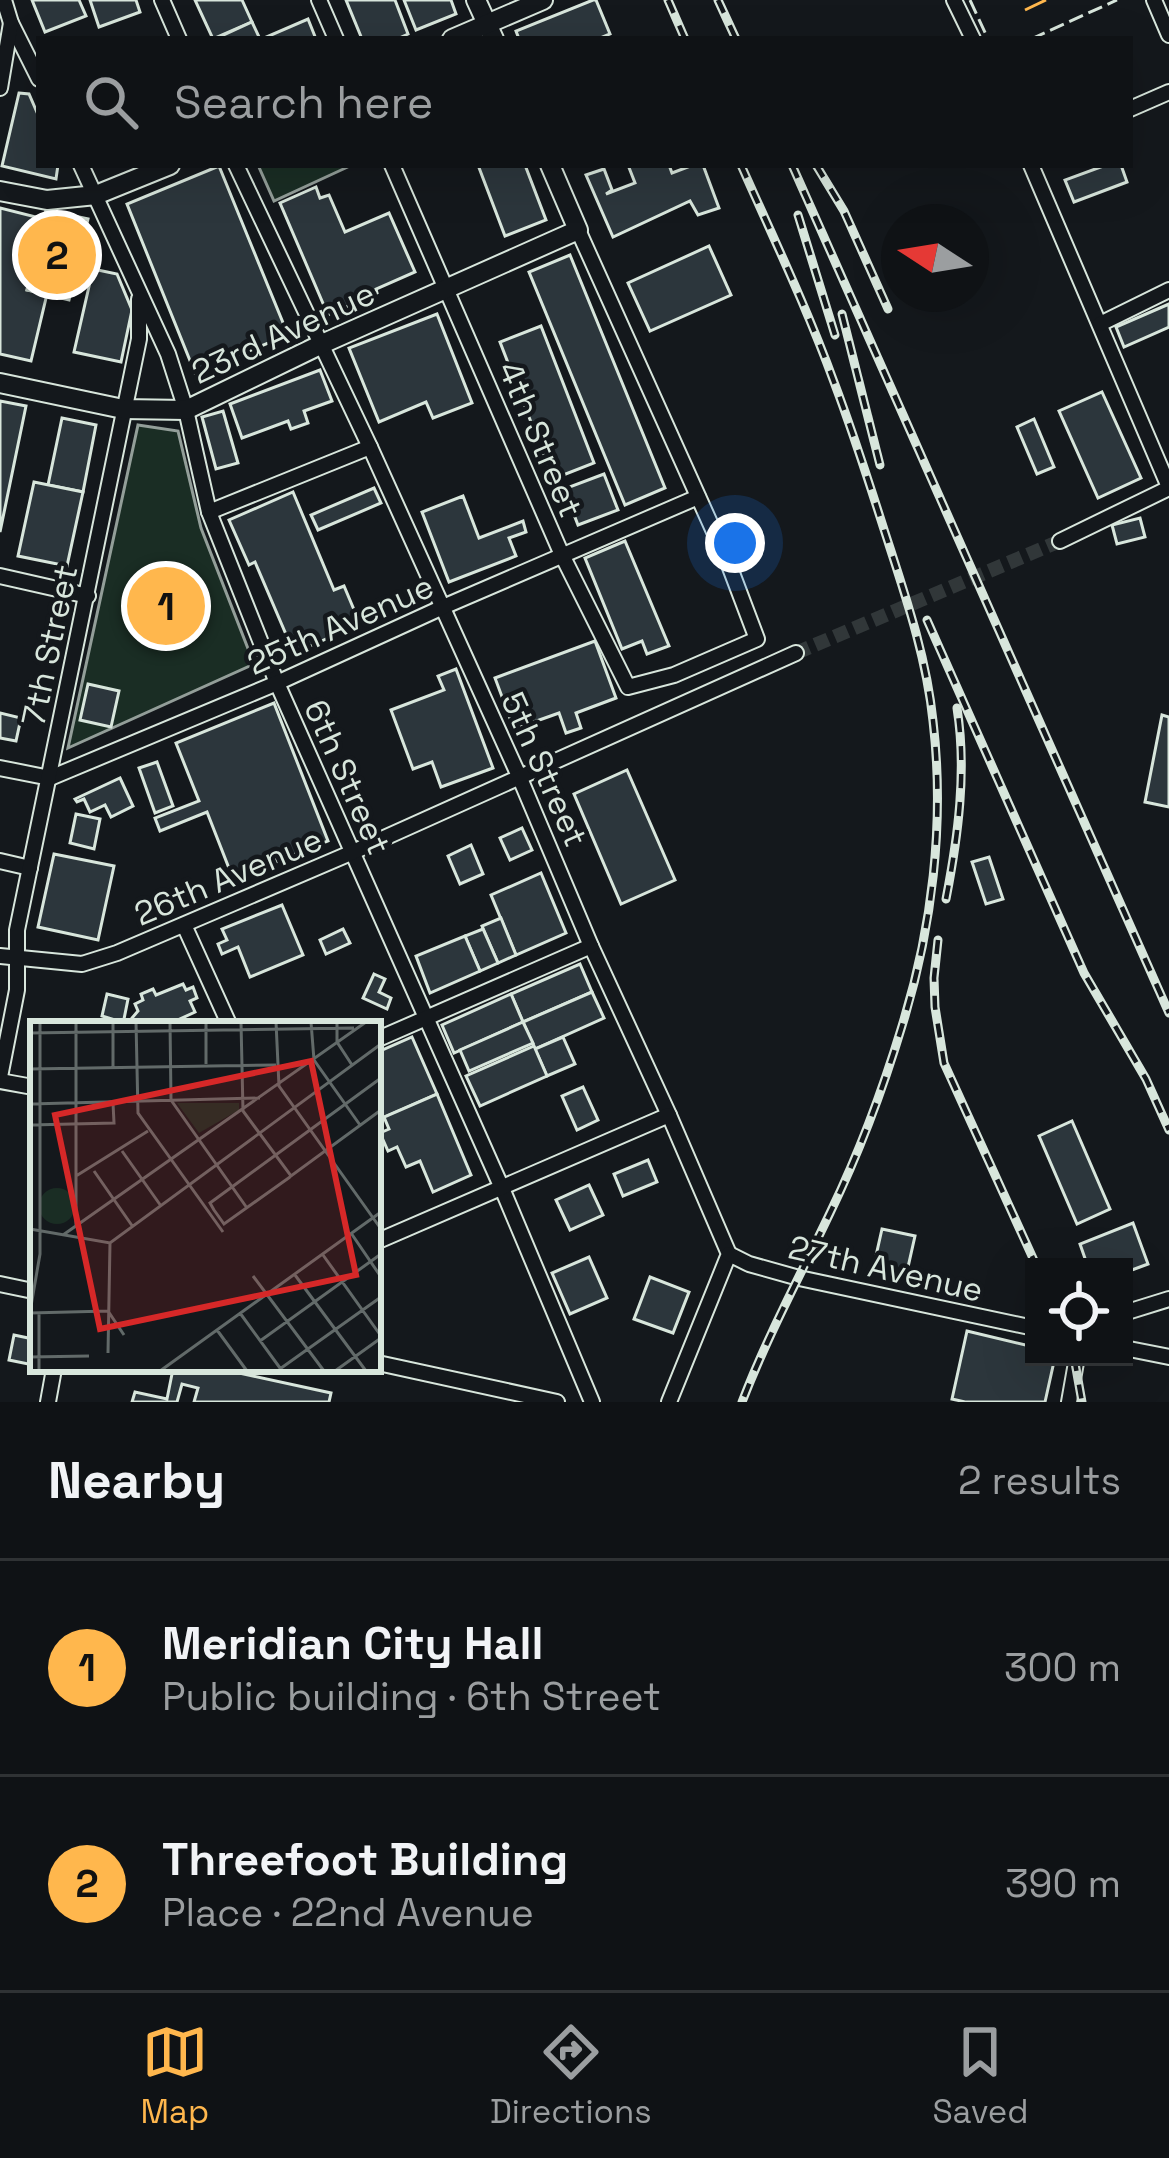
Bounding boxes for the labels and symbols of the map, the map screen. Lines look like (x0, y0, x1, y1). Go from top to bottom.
north arrow (881, 204, 989, 312)
pin: 2 (18, 210, 96, 300)
street label: 23rd Avenue (185, 272, 382, 394)
street label: 4th Street (488, 355, 592, 524)
your location (705, 513, 765, 573)
street label: 7th Street (12, 561, 87, 729)
pin: 1 (127, 561, 205, 651)
street label: 25th Avenue (241, 565, 440, 685)
street label: 5th Street (491, 686, 597, 853)
street label: 6th Street (294, 694, 400, 861)
street label: 26th Avenue (128, 818, 329, 935)
inset map (30, 1021, 381, 1372)
street label: 27th Avenue (784, 1226, 987, 1312)

